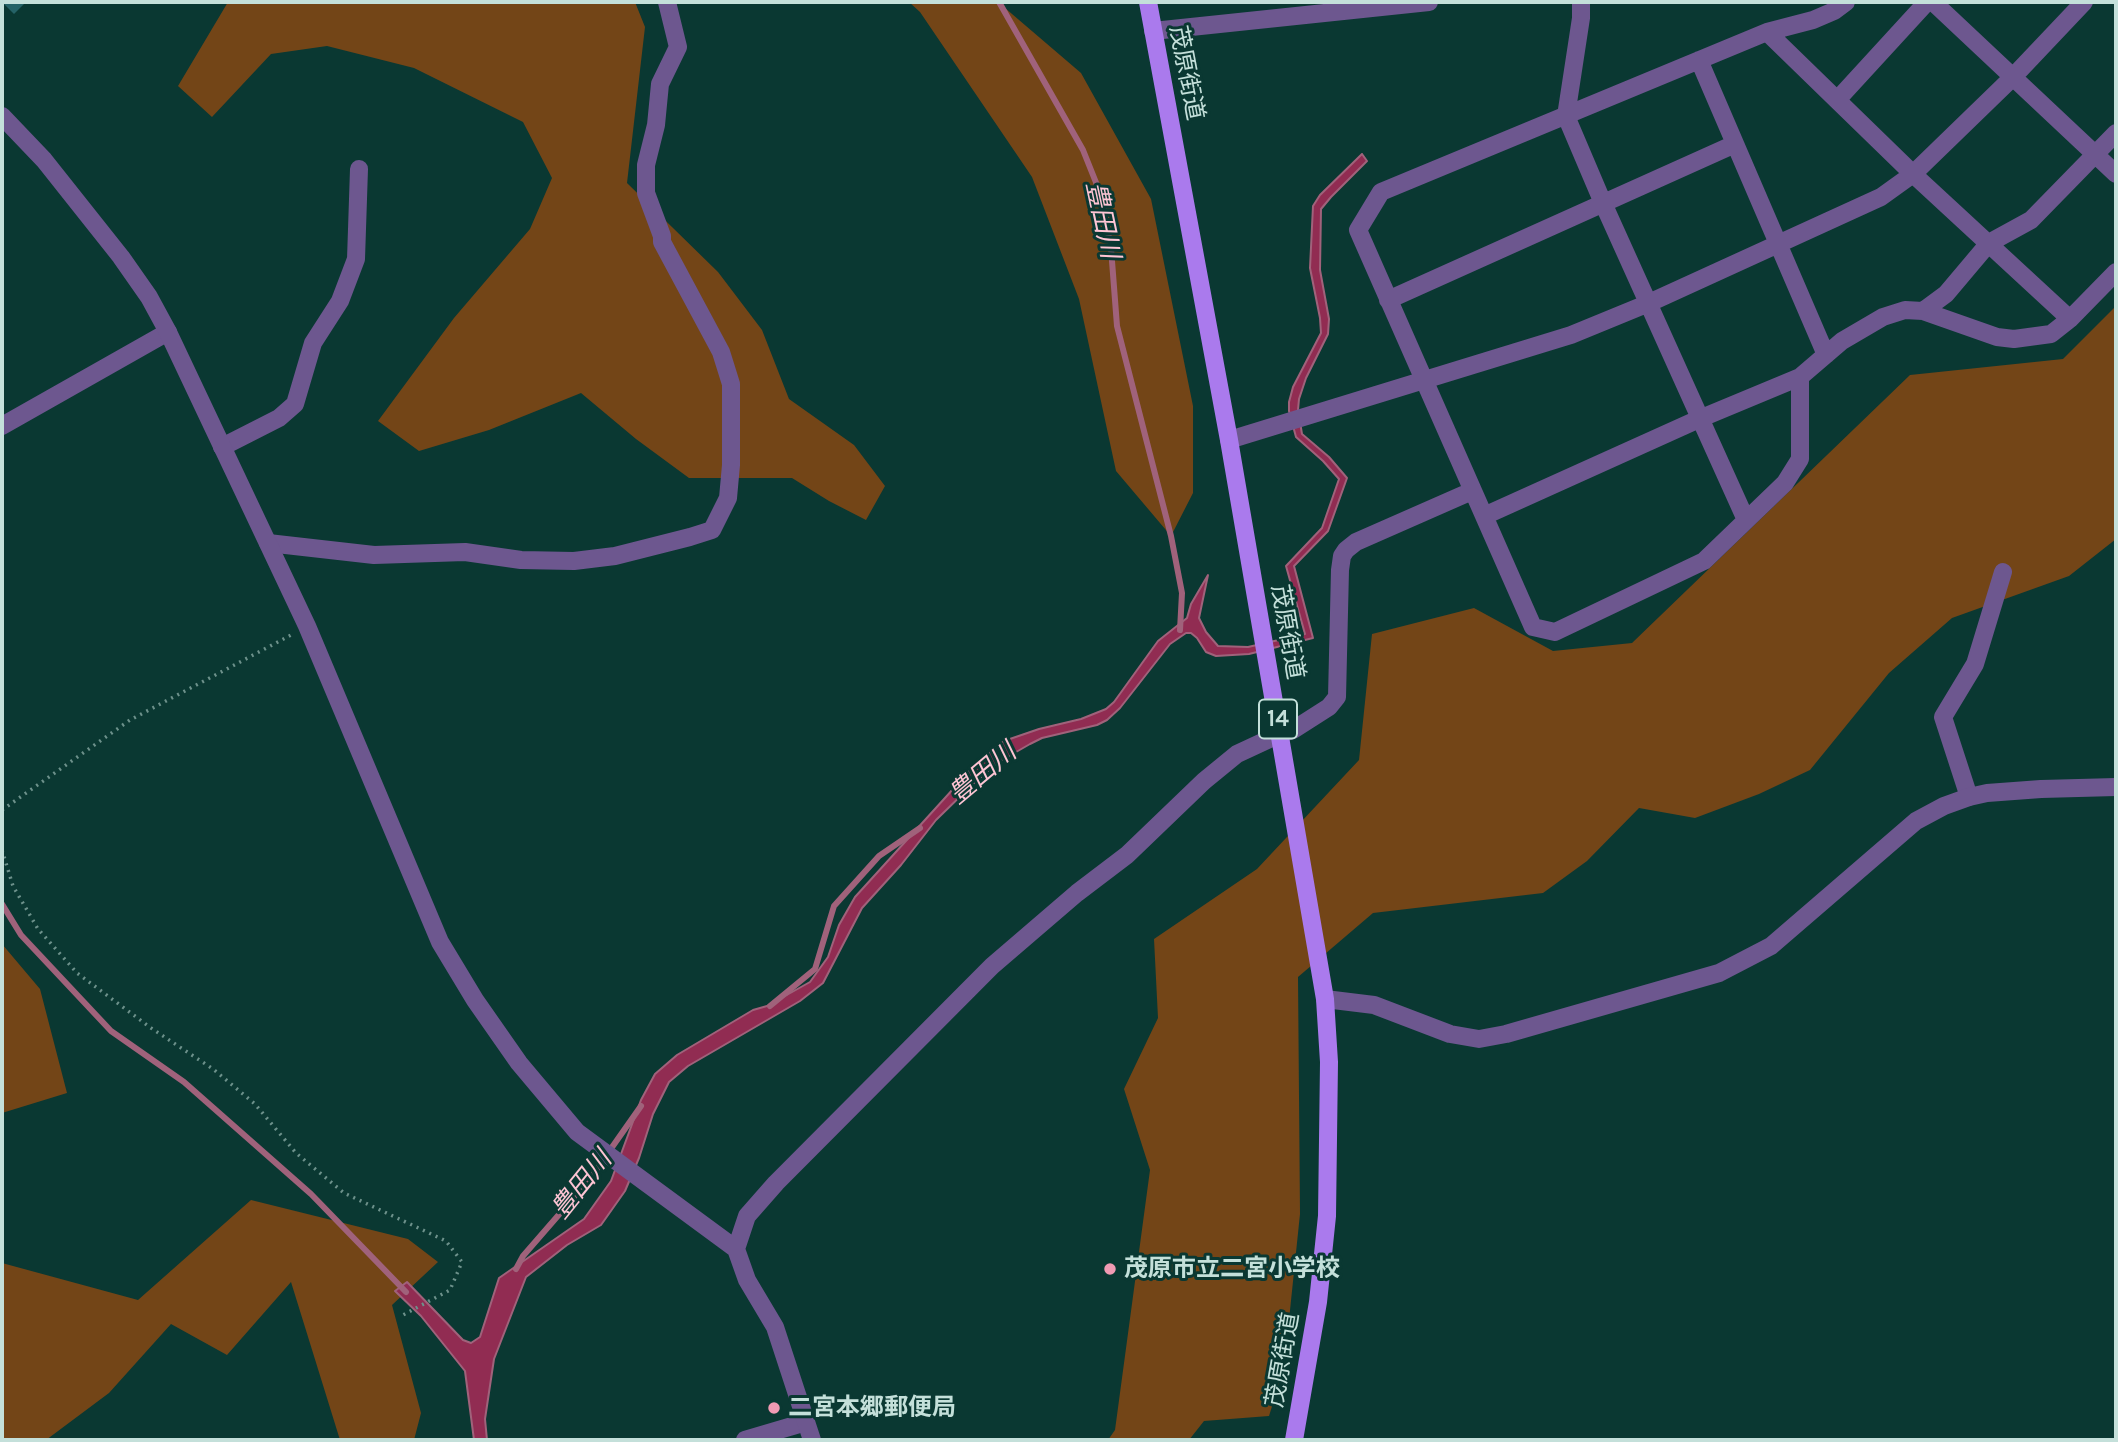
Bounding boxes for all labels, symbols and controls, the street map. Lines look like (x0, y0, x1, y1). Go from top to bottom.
street label: 茂原街道 (1163, 23, 1209, 123)
water label: 豊田川 (1079, 179, 1125, 261)
street label: 茂原街道 (1264, 582, 1310, 682)
road number: 14 (1259, 699, 1297, 738)
water label: 豊田川 (943, 737, 1023, 811)
water label: 豊田川 (545, 1145, 619, 1225)
place label: 茂原市立二宮小学校 (1124, 1255, 1340, 1283)
marker: 茂原市立二宮小学校 (1102, 1261, 1118, 1277)
street label: 茂原街道 (1260, 1310, 1306, 1410)
place label: 二宮本郷郵便局 (788, 1394, 956, 1422)
marker: 二宮本郷郵便局 (766, 1400, 782, 1416)

